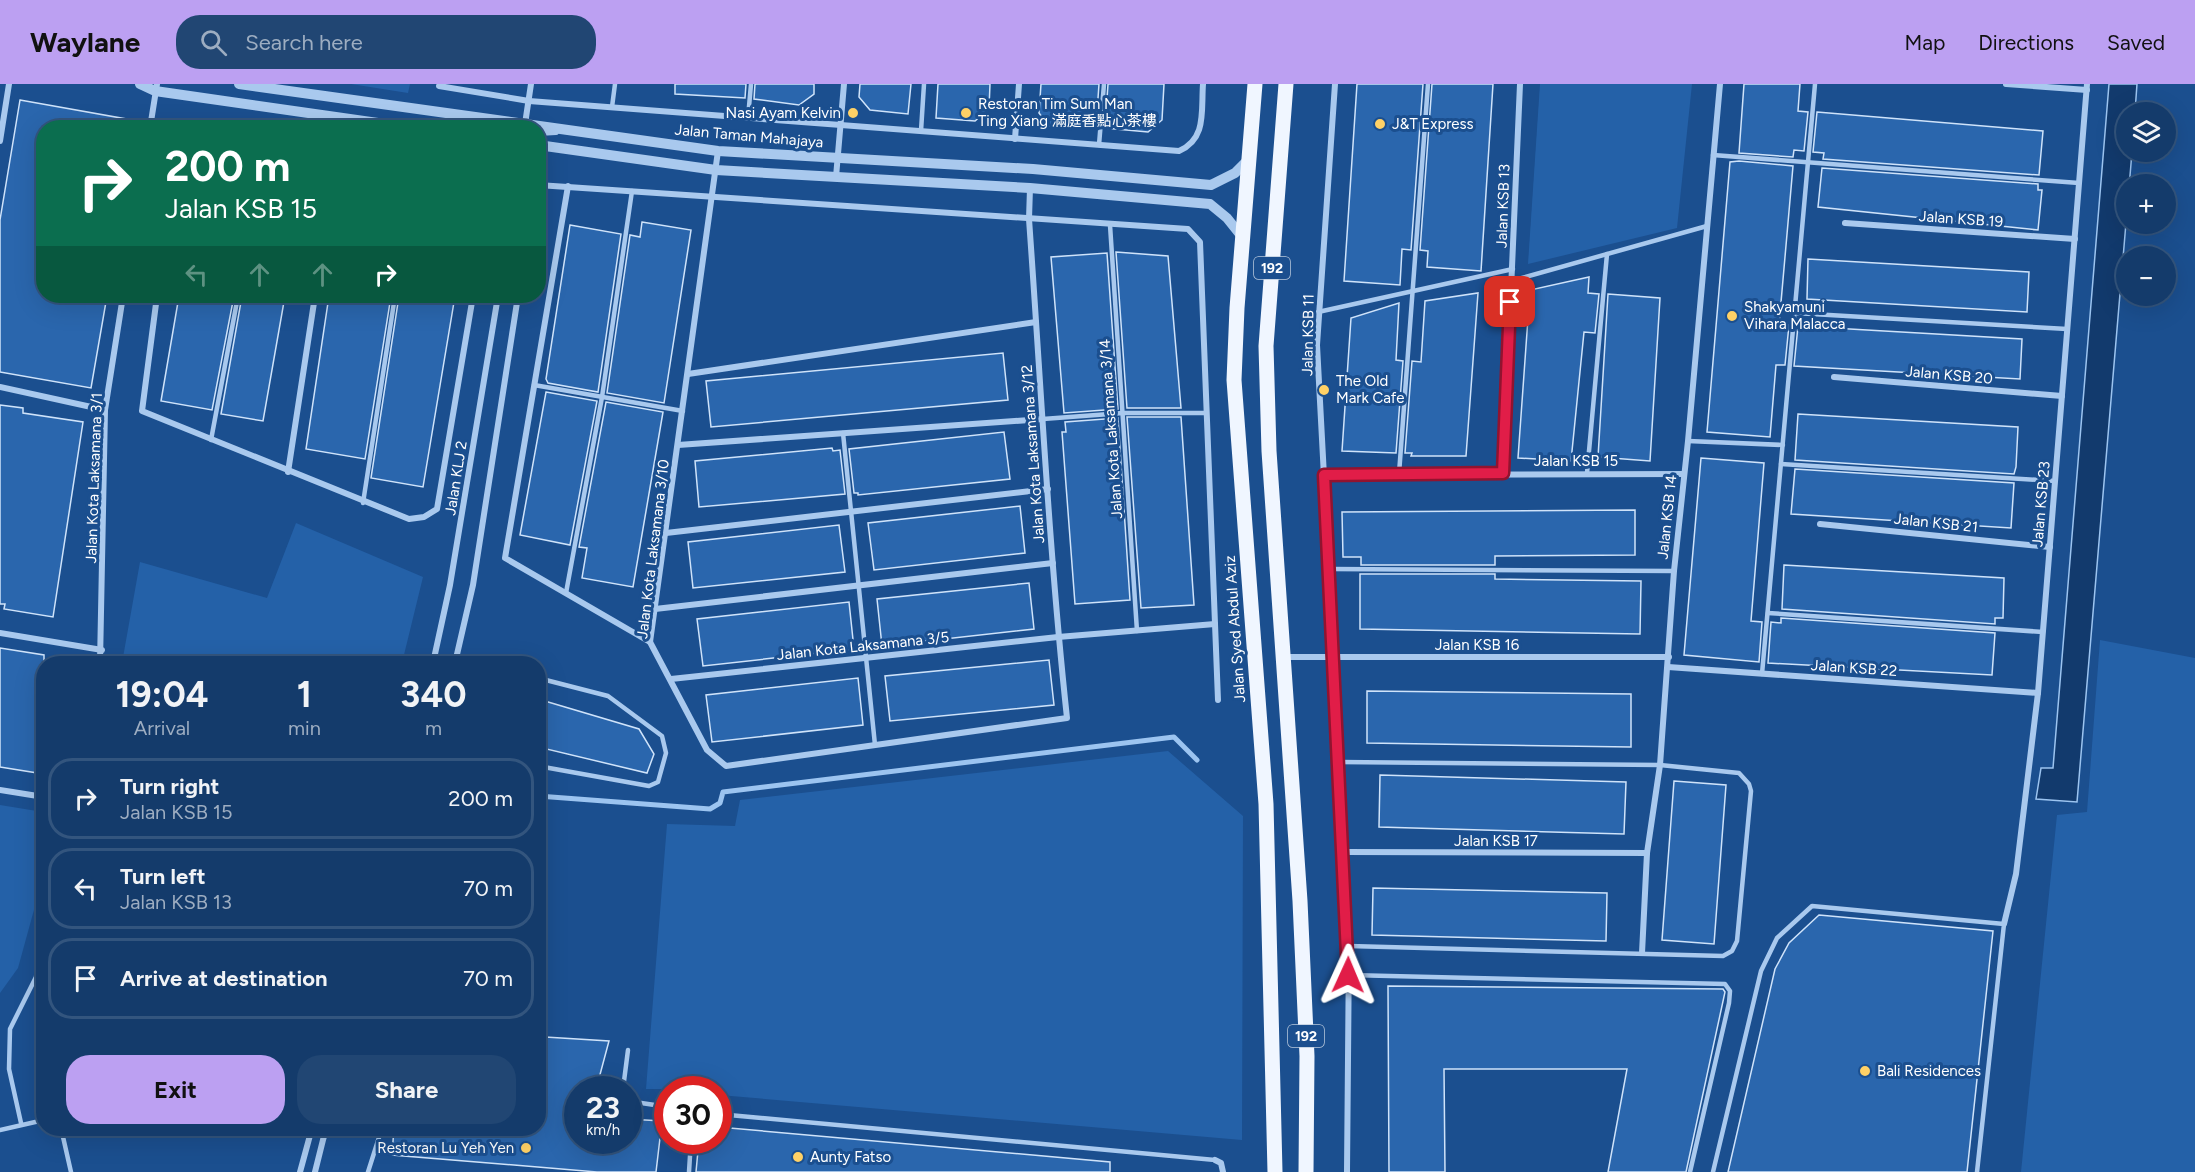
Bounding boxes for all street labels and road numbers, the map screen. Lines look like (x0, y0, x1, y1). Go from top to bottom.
street label: Jalan Taman Mahajaya (674, 121, 824, 151)
street label: Jalan KSB 13 (1493, 164, 1513, 248)
street label: Jalan KSB 19 (1918, 207, 2004, 231)
road number: 192 (1254, 257, 1290, 279)
street label: Jalan KSB 11 (1298, 294, 1318, 376)
street label: Jalan Kota Laksamana 3/14 (1096, 339, 1126, 519)
street label: Jalan KSB 20 (1905, 362, 1993, 388)
street label: Jalan Kota Laksamana 3/12 (1018, 364, 1048, 544)
street label: Jalan Kota Laksamana 3/1 (82, 392, 106, 564)
street label: Jalan KLJ 2 (441, 439, 471, 517)
street label: Jalan KSB 15 (1534, 452, 1618, 470)
street label: Jalan Kota Laksamana 3/10 (633, 458, 673, 640)
street label: Jalan KSB 23 (2028, 460, 2054, 548)
street label: Jalan KSB 14 (1654, 474, 1680, 560)
street label: Jalan KSB 21 (1893, 510, 1979, 536)
street label: Jalan Syed Abdul Aziz (1221, 555, 1249, 703)
street label: Jalan Kota Laksamana 3/5 (776, 628, 950, 664)
street label: Jalan KSB 16 (1435, 636, 1520, 654)
street label: Jalan KSB 22 (1810, 656, 1898, 680)
street label: Jalan KSB 17 (1454, 832, 1538, 850)
road number: 192 (1288, 1025, 1324, 1047)

